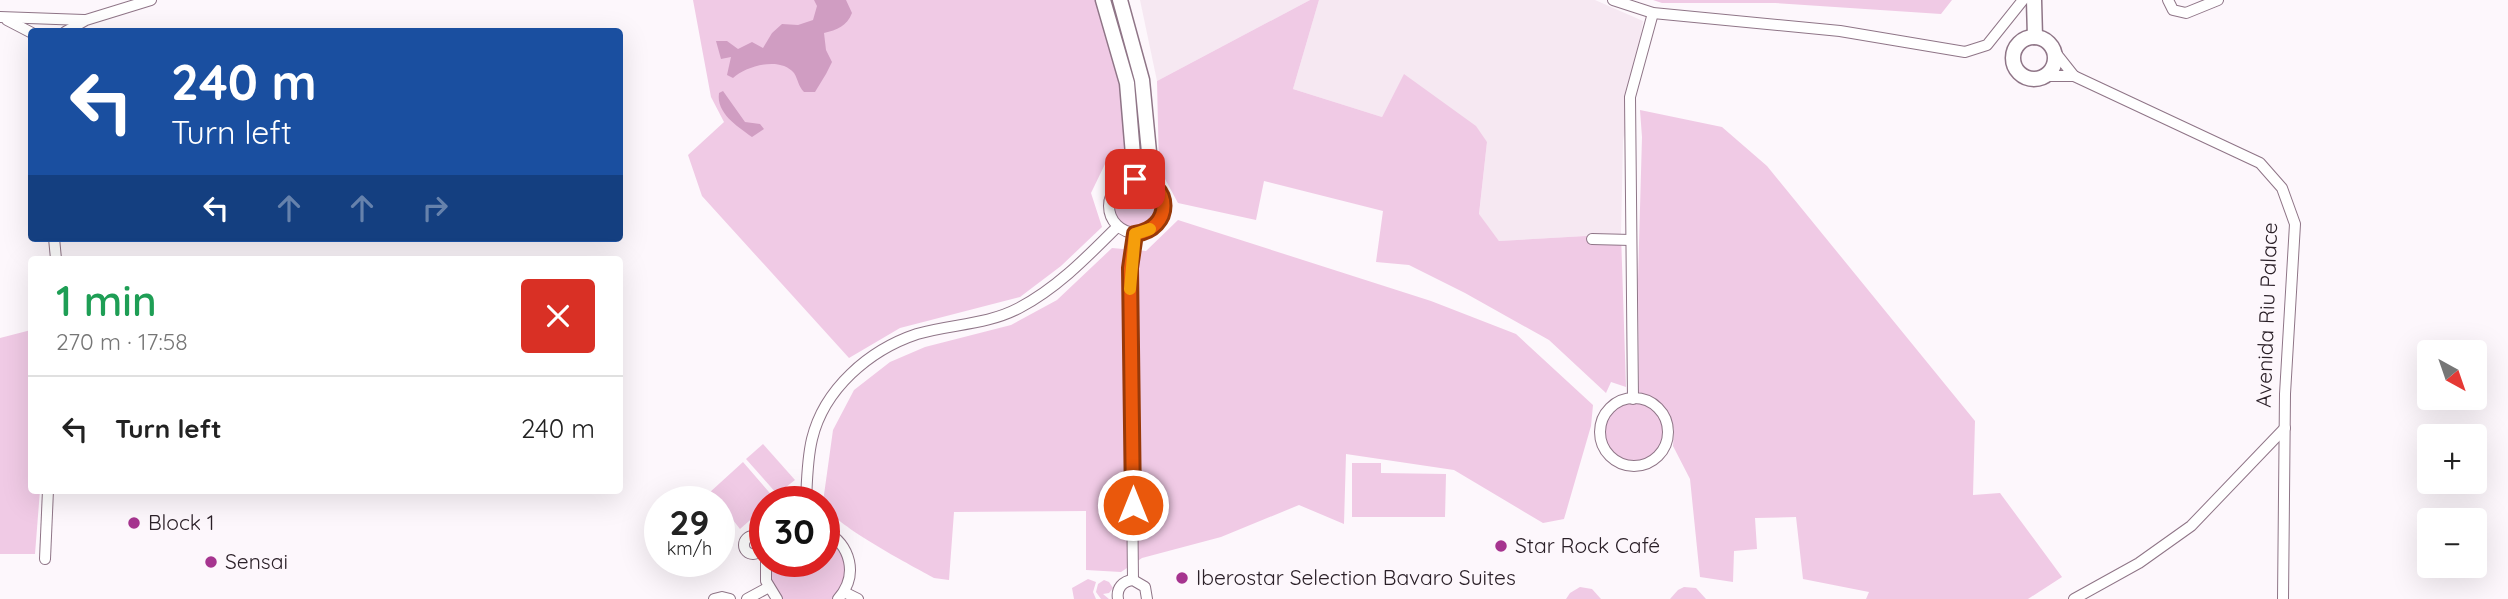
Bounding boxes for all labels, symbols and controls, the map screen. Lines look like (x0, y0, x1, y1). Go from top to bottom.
text: 240 m (171, 51, 317, 112)
icon: left (56, 56, 147, 147)
text: Turn left (171, 112, 292, 152)
pin (1105, 149, 1165, 209)
icon: arrive (1116, 160, 1154, 198)
icon: left (197, 189, 235, 227)
icon: ahead (270, 189, 308, 227)
icon: ahead (343, 189, 381, 227)
icon: right (416, 189, 454, 227)
street label: Avenida Riu Palace (2250, 222, 2282, 408)
text: 1 min (56, 274, 157, 327)
button: close (521, 279, 595, 353)
text: 270 m · 17:58 (56, 327, 188, 356)
north arrow (2417, 340, 2487, 410)
map controls (2417, 340, 2487, 578)
icon: left (56, 410, 94, 448)
text: Turn left (115, 412, 222, 445)
text: 240 m (521, 412, 595, 445)
button: + (2417, 424, 2487, 494)
position arrow (1096, 468, 1170, 542)
speed limit sign: 30 (749, 486, 840, 577)
text: 29 (670, 500, 709, 544)
button: − (2417, 508, 2487, 578)
place label: Block 1 (148, 509, 215, 535)
marker: Block 1 (126, 515, 142, 531)
place label: Star Rock Café (1515, 532, 1660, 558)
text: km/h (667, 537, 712, 560)
marker: Star Rock Café (1493, 538, 1509, 554)
place label: Sensai (225, 548, 288, 574)
marker: Sensai (203, 554, 219, 570)
place label: Iberostar Selection Bavaro Suites (1196, 564, 1516, 590)
marker: Iberostar Selection Bavaro Suites (1174, 570, 1190, 586)

